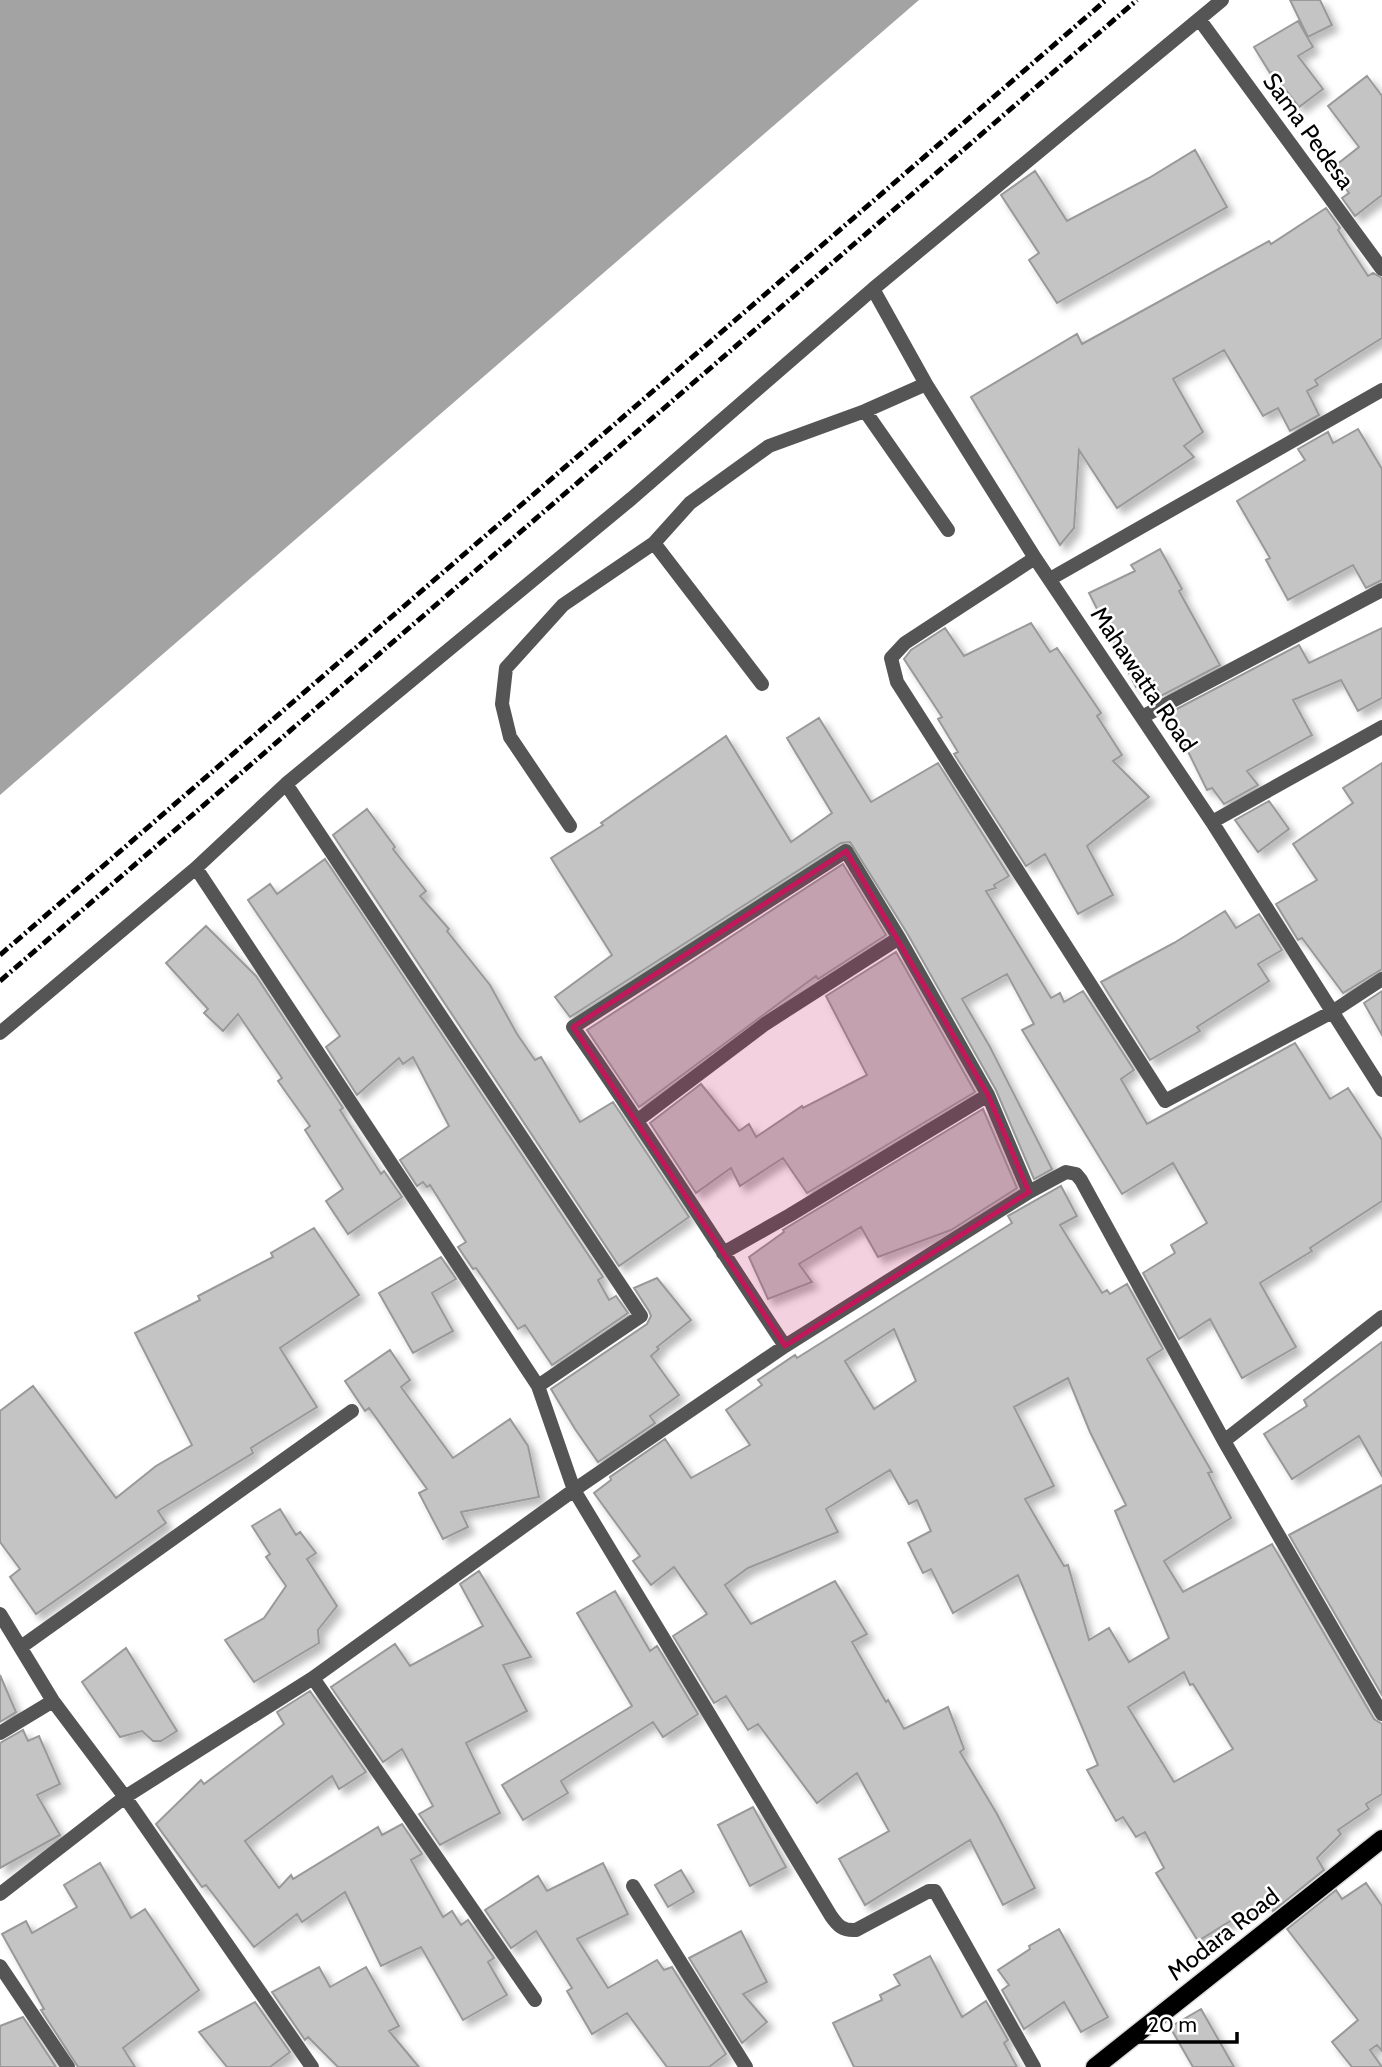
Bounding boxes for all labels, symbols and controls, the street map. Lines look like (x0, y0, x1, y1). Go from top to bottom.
street label: Sama Pedesa (1257, 67, 1361, 195)
street label: Mahawatta Road (1085, 601, 1203, 757)
street label: Modara Road (1161, 1881, 1285, 1987)
scale bar (1137, 2000, 1237, 2044)
text: 20 m (1148, 2012, 1197, 2037)

